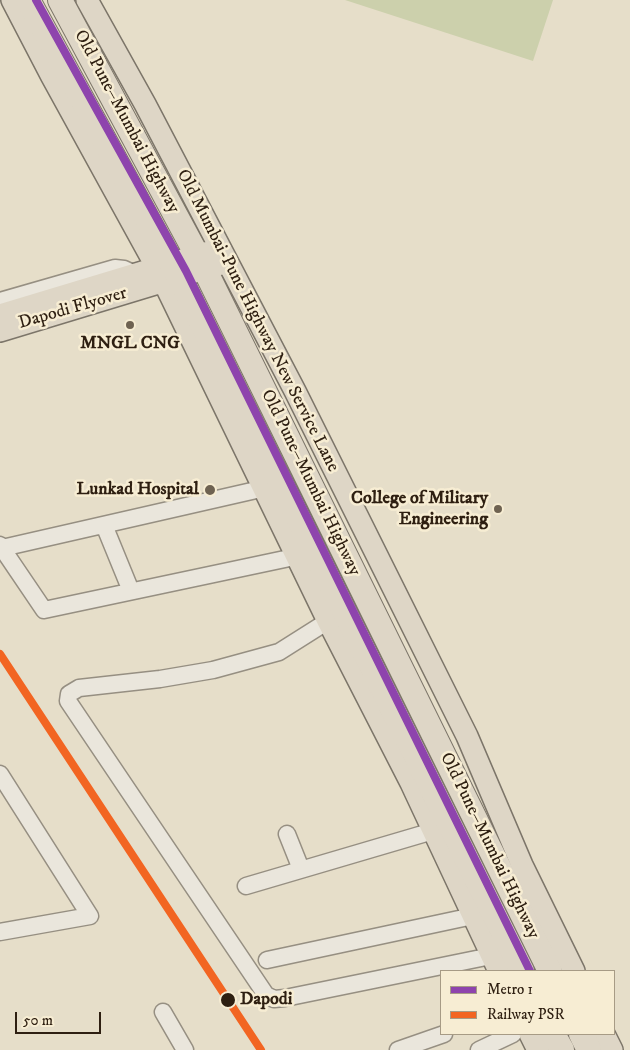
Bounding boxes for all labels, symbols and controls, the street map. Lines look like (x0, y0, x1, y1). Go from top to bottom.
street label: Old Pune–Mumbai Highway (68, 27, 184, 217)
street label: Old Mumbai-Pune Highway New Service Lane (171, 166, 343, 476)
street label: Dapodi Flyover (16, 283, 130, 335)
marker: MNGL CNG (124, 319, 136, 331)
place label: MNGL CNG (80, 333, 180, 355)
street label: Old Pune–Mumbai Highway (255, 386, 365, 580)
place label: Lunkad Hospital (76, 479, 199, 501)
marker: Lunkad Hospital (203, 483, 217, 497)
place label: College of Military Engineering (351, 488, 488, 530)
marker: College of Military Engineering (492, 503, 504, 515)
street label: Old Pune–Mumbai Highway (434, 749, 544, 943)
legend (440, 970, 615, 1035)
text: Metro 1 (487, 980, 533, 999)
place label: Dapodi (240, 989, 292, 1011)
marker: Dapodi (219, 991, 237, 1009)
scale bar (18, 1002, 104, 1034)
text: Railway PSR (487, 1005, 564, 1024)
text: 50 m (23, 1011, 53, 1030)

